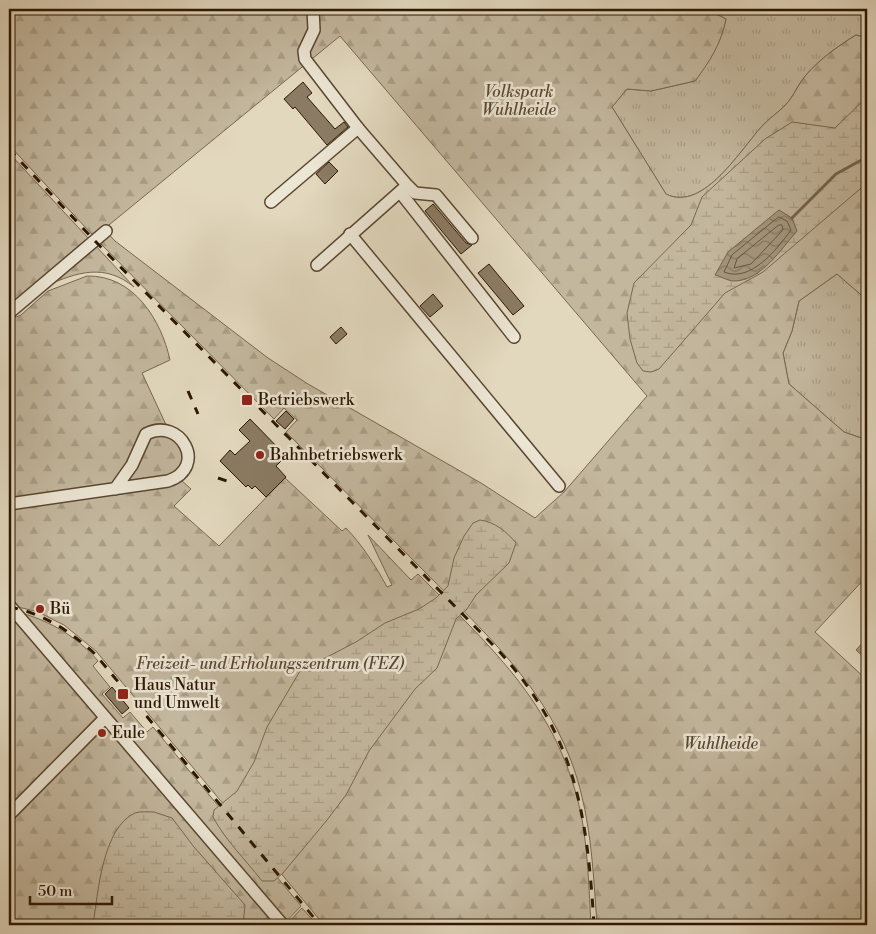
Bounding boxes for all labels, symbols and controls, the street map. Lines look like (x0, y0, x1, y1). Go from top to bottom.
park label: Volkspark Wuhlheide (482, 82, 557, 120)
place label: Betriebswerk (257, 390, 356, 410)
marker: Betriebswerk (240, 393, 254, 407)
place label: Bahnbetriebswerk (269, 445, 404, 465)
marker: Bahnbetriebswerk (254, 449, 266, 461)
place label: Bü (49, 599, 70, 619)
marker: Bü (34, 603, 46, 615)
park label: Freizeit- und Erholungszentrum (FEZ) (136, 654, 405, 674)
place label: Haus Natur und Umwelt (134, 675, 220, 713)
marker: Haus Natur und Umwelt (116, 687, 130, 701)
place label: Eule (112, 723, 145, 743)
marker: Eule (96, 727, 108, 739)
park label: Wuhlheide (684, 734, 759, 754)
scale bar (30, 874, 112, 906)
text: 50 m (38, 882, 72, 901)

